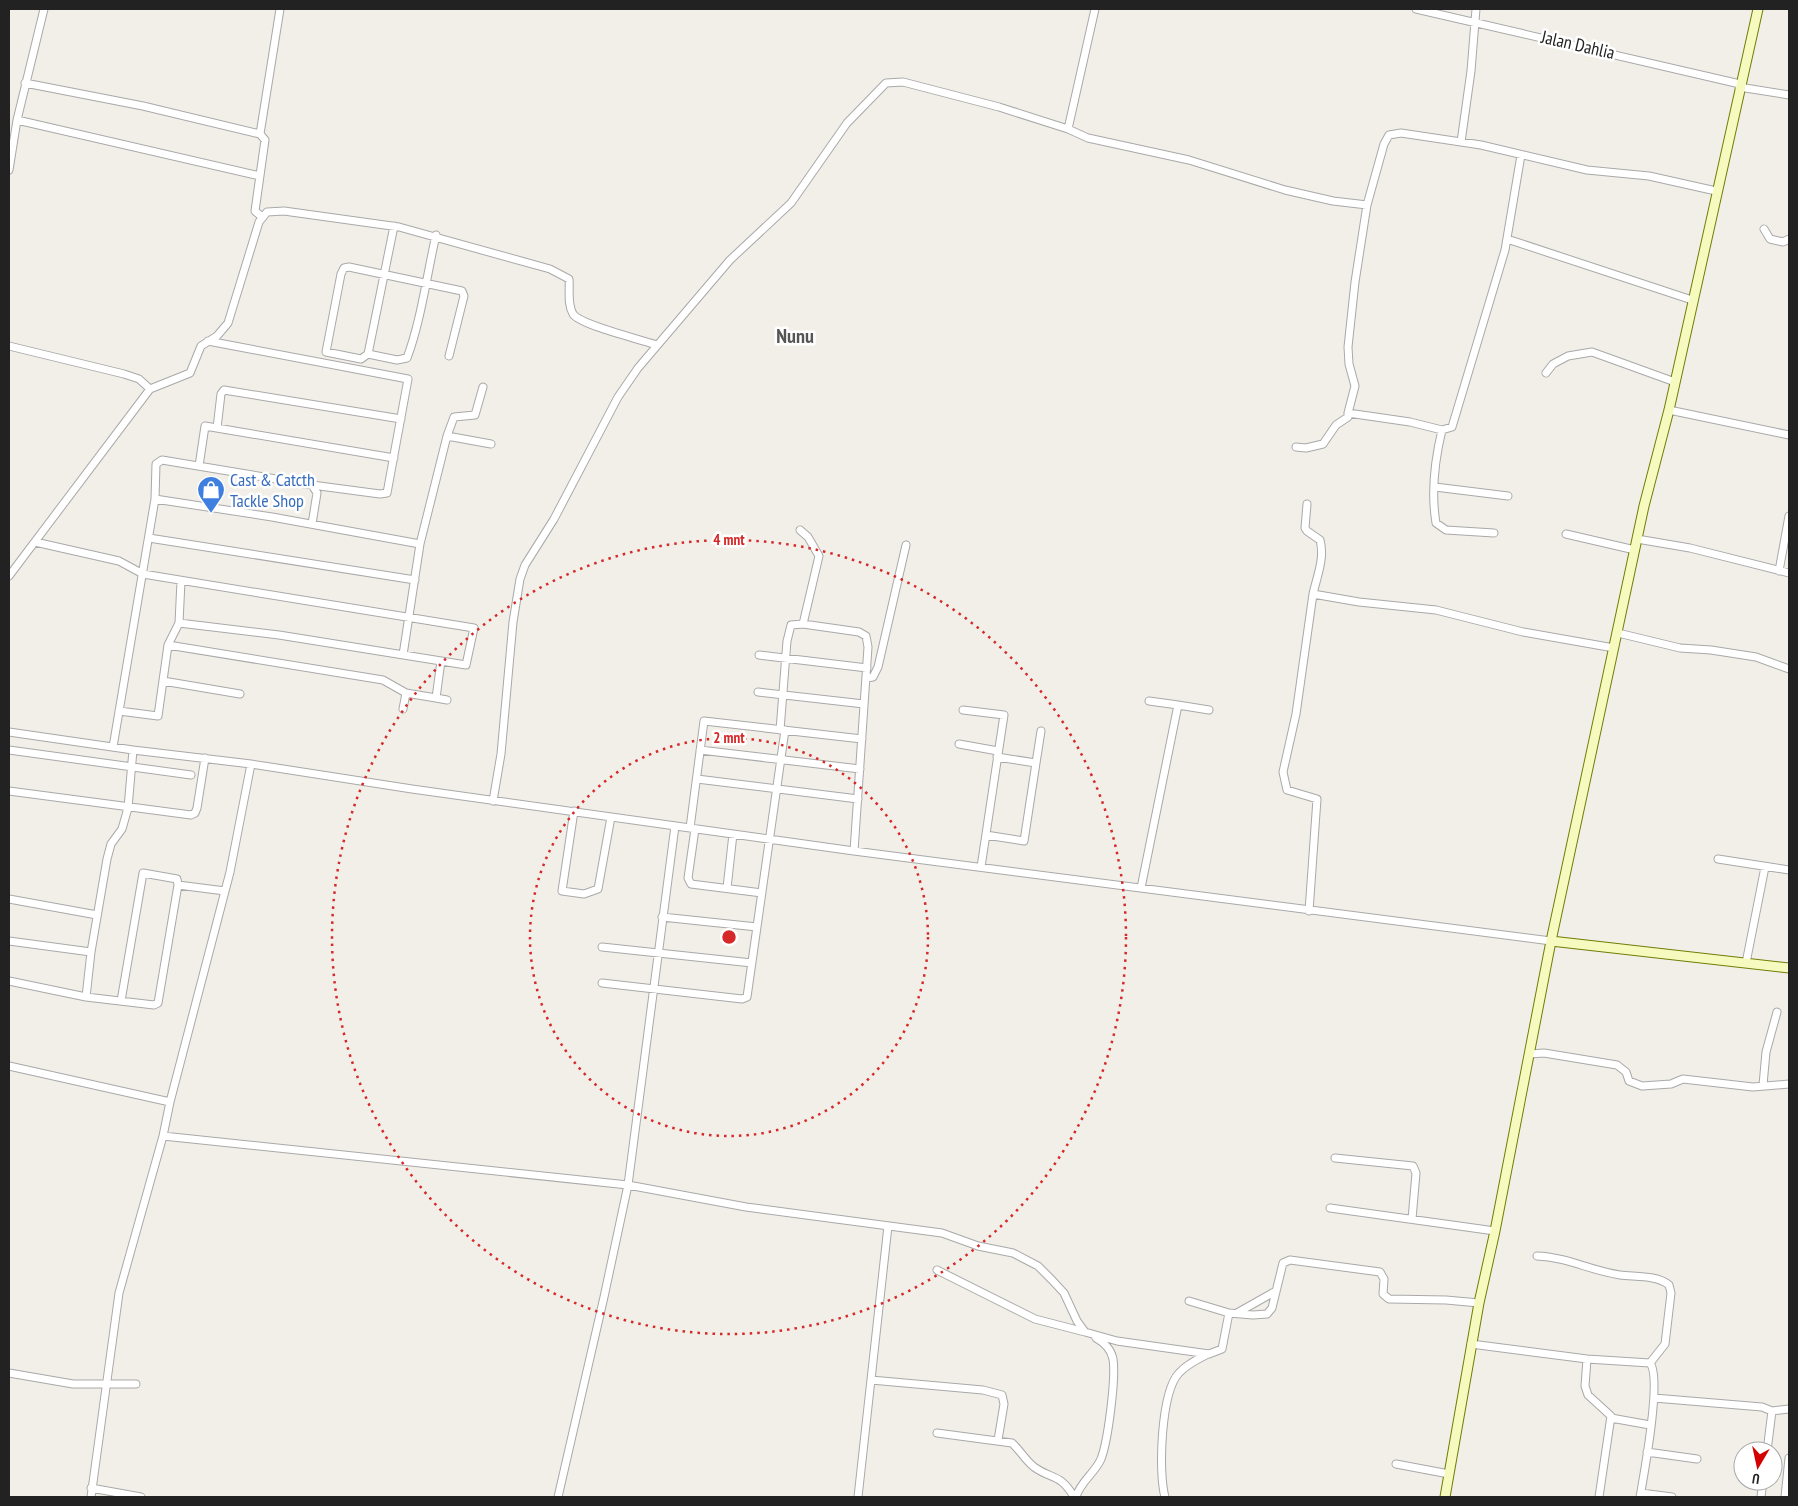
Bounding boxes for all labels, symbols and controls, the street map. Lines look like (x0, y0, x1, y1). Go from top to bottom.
street label: Jalan Dahlia (1538, 25, 1617, 64)
district label: Nunu (776, 323, 814, 349)
place label: Cast & Catcth Tackle Shop (230, 468, 315, 512)
shop icon: Cast & Catcth Tackle Shop (196, 475, 226, 514)
text: 4 mnt (713, 530, 745, 549)
text: 2 mnt (713, 728, 745, 747)
centre of rings (720, 928, 738, 946)
north arrow (1733, 1441, 1783, 1491)
text: U (1751, 1469, 1761, 1488)

